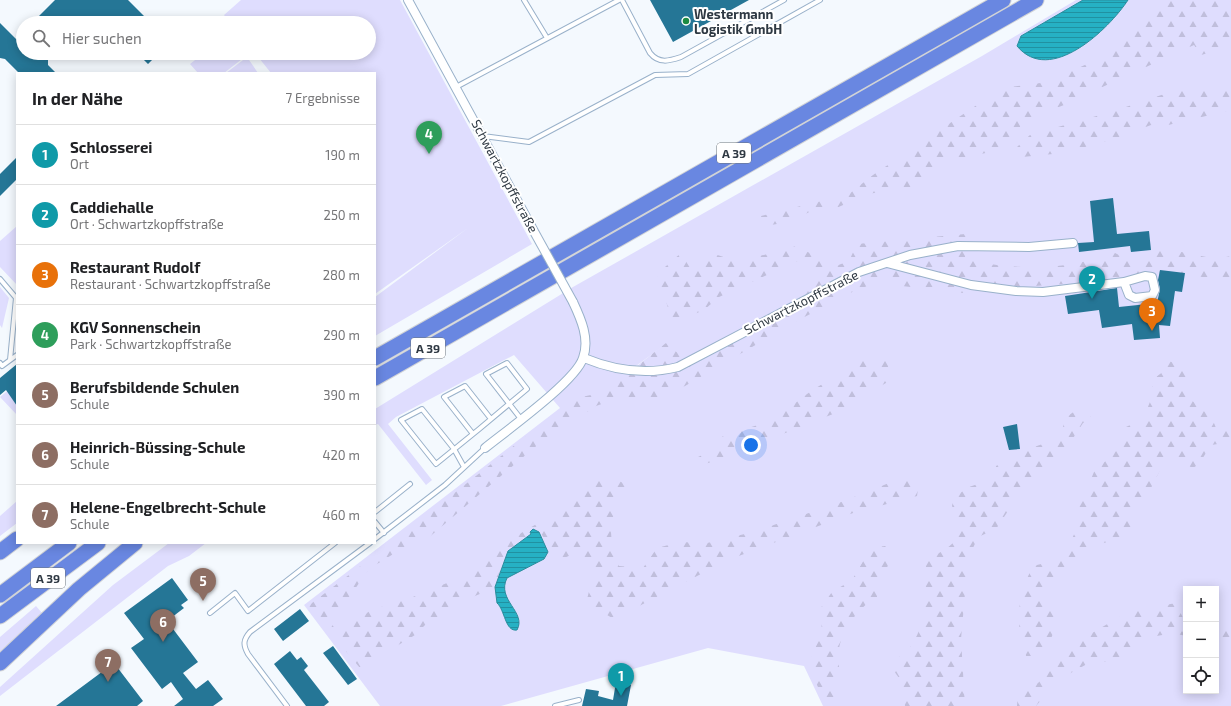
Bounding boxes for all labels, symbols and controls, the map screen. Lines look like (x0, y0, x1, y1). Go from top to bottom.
place label: Westermann Logistik GmbH (694, 6, 782, 37)
search box (16, 16, 376, 60)
marker: Westermann Logistik GmbH (681, 16, 691, 26)
icon: search (30, 27, 52, 49)
text: Hier suchen (62, 29, 142, 47)
text: In der Nähe (32, 88, 123, 108)
text: 7 Ergebnisse (285, 90, 360, 106)
street label: Schwartzkopffstraße (468, 117, 542, 235)
pin: 4 (416, 121, 442, 154)
text: Schlosserei (70, 138, 152, 156)
road number: A 39 (717, 143, 751, 163)
text: 1 (42, 147, 48, 163)
text: 190 m (325, 147, 360, 163)
text: Ort (70, 156, 89, 172)
text: Caddiehalle (70, 198, 154, 216)
text: 2 (41, 207, 49, 223)
text: 250 m (324, 207, 360, 223)
text: Ort · Schwartzkopffstraße (70, 216, 224, 232)
text: Restaurant Rudolf (70, 258, 200, 276)
street label: Schwartzkopffstraße (741, 266, 861, 338)
pin: 2 (1079, 266, 1105, 299)
text: 3 (41, 267, 49, 283)
text: 280 m (323, 267, 360, 283)
text: Restaurant · Schwartzkopffstraße (70, 276, 271, 292)
pin: 3 (1139, 298, 1165, 331)
text: KGV Sonnenschein (70, 318, 201, 336)
text: 4 (41, 327, 49, 343)
text: 290 m (323, 327, 360, 343)
text: Park · Schwartzkopffstraße (70, 336, 231, 352)
road number: A 39 (411, 338, 445, 358)
text: Berufsbildende Schulen (70, 378, 239, 396)
text: 5 (41, 387, 49, 403)
text: 390 m (323, 387, 360, 403)
text: Schule (70, 396, 109, 412)
your location (741, 435, 761, 455)
text: Heinrich-Büssing-Schule (70, 438, 246, 456)
text: 6 (41, 447, 49, 463)
text: 420 m (323, 447, 360, 463)
text: Schule (70, 456, 109, 472)
text: Helene-Engelbrecht-Schule (70, 498, 266, 516)
text: 7 (42, 507, 48, 523)
text: 460 m (322, 507, 360, 523)
text: Schule (70, 516, 109, 532)
road number: A 39 (31, 568, 65, 588)
pin: 5 (190, 568, 216, 601)
map controls (1183, 586, 1219, 694)
button: + (1183, 586, 1219, 622)
pin: 6 (150, 609, 176, 642)
button: − (1183, 622, 1219, 658)
pin: 7 (95, 649, 121, 682)
button: locate (1183, 658, 1219, 694)
pin: 1 (608, 663, 634, 696)

